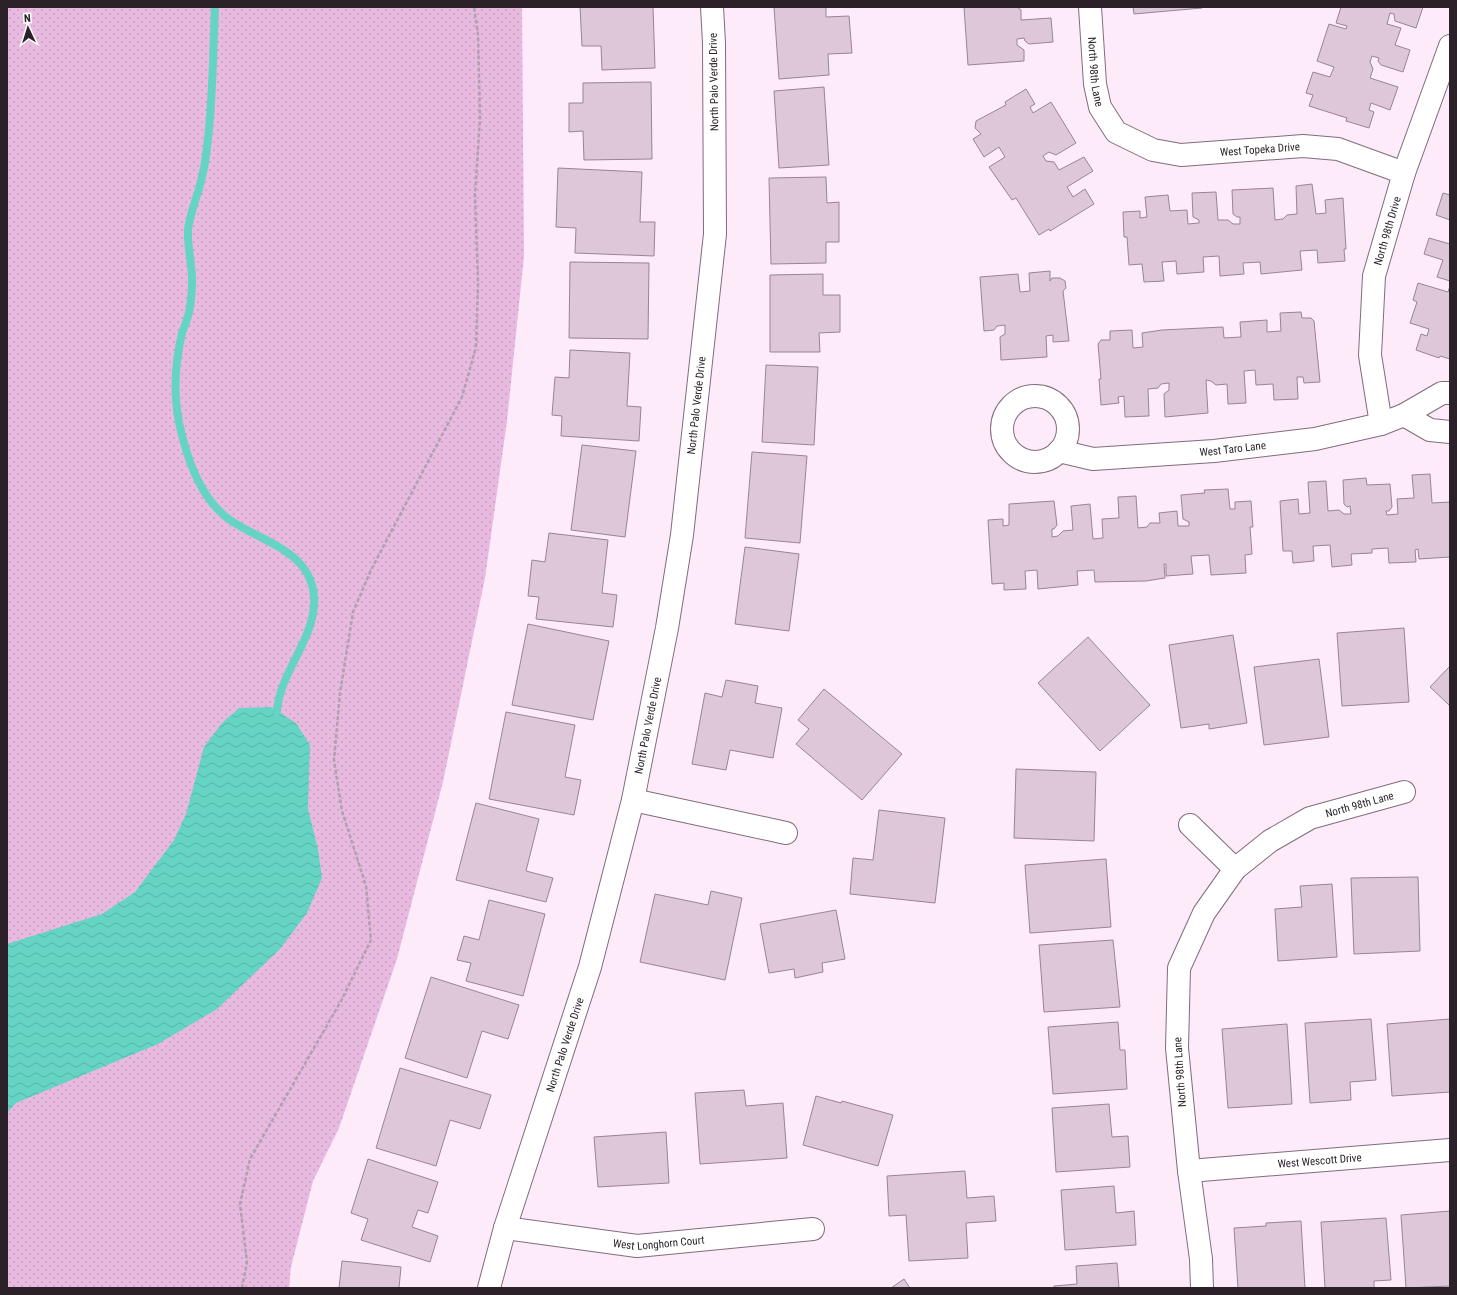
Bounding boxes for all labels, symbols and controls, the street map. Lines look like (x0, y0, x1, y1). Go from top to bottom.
north arrow (8, 8, 48, 48)
text: N (24, 12, 31, 25)
street label: North Palo Verde Drive (707, 33, 721, 131)
street label: North 98th Lane (1085, 36, 1106, 108)
street label: West Topeka Drive (1219, 140, 1300, 159)
street label: North 98th Drive (1371, 195, 1403, 267)
street label: North Palo Verde Drive (684, 356, 708, 455)
street label: West Taro Lane (1199, 438, 1267, 458)
street label: North Palo Verde Drive (632, 676, 664, 775)
street label: North 98th Lane (1324, 789, 1395, 820)
street label: North Palo Verde Drive (543, 996, 586, 1093)
street label: North 98th Lane (1171, 1037, 1189, 1107)
street label: West Wescott Drive (1277, 1151, 1362, 1170)
street label: West Longhorn Court (612, 1233, 705, 1252)

